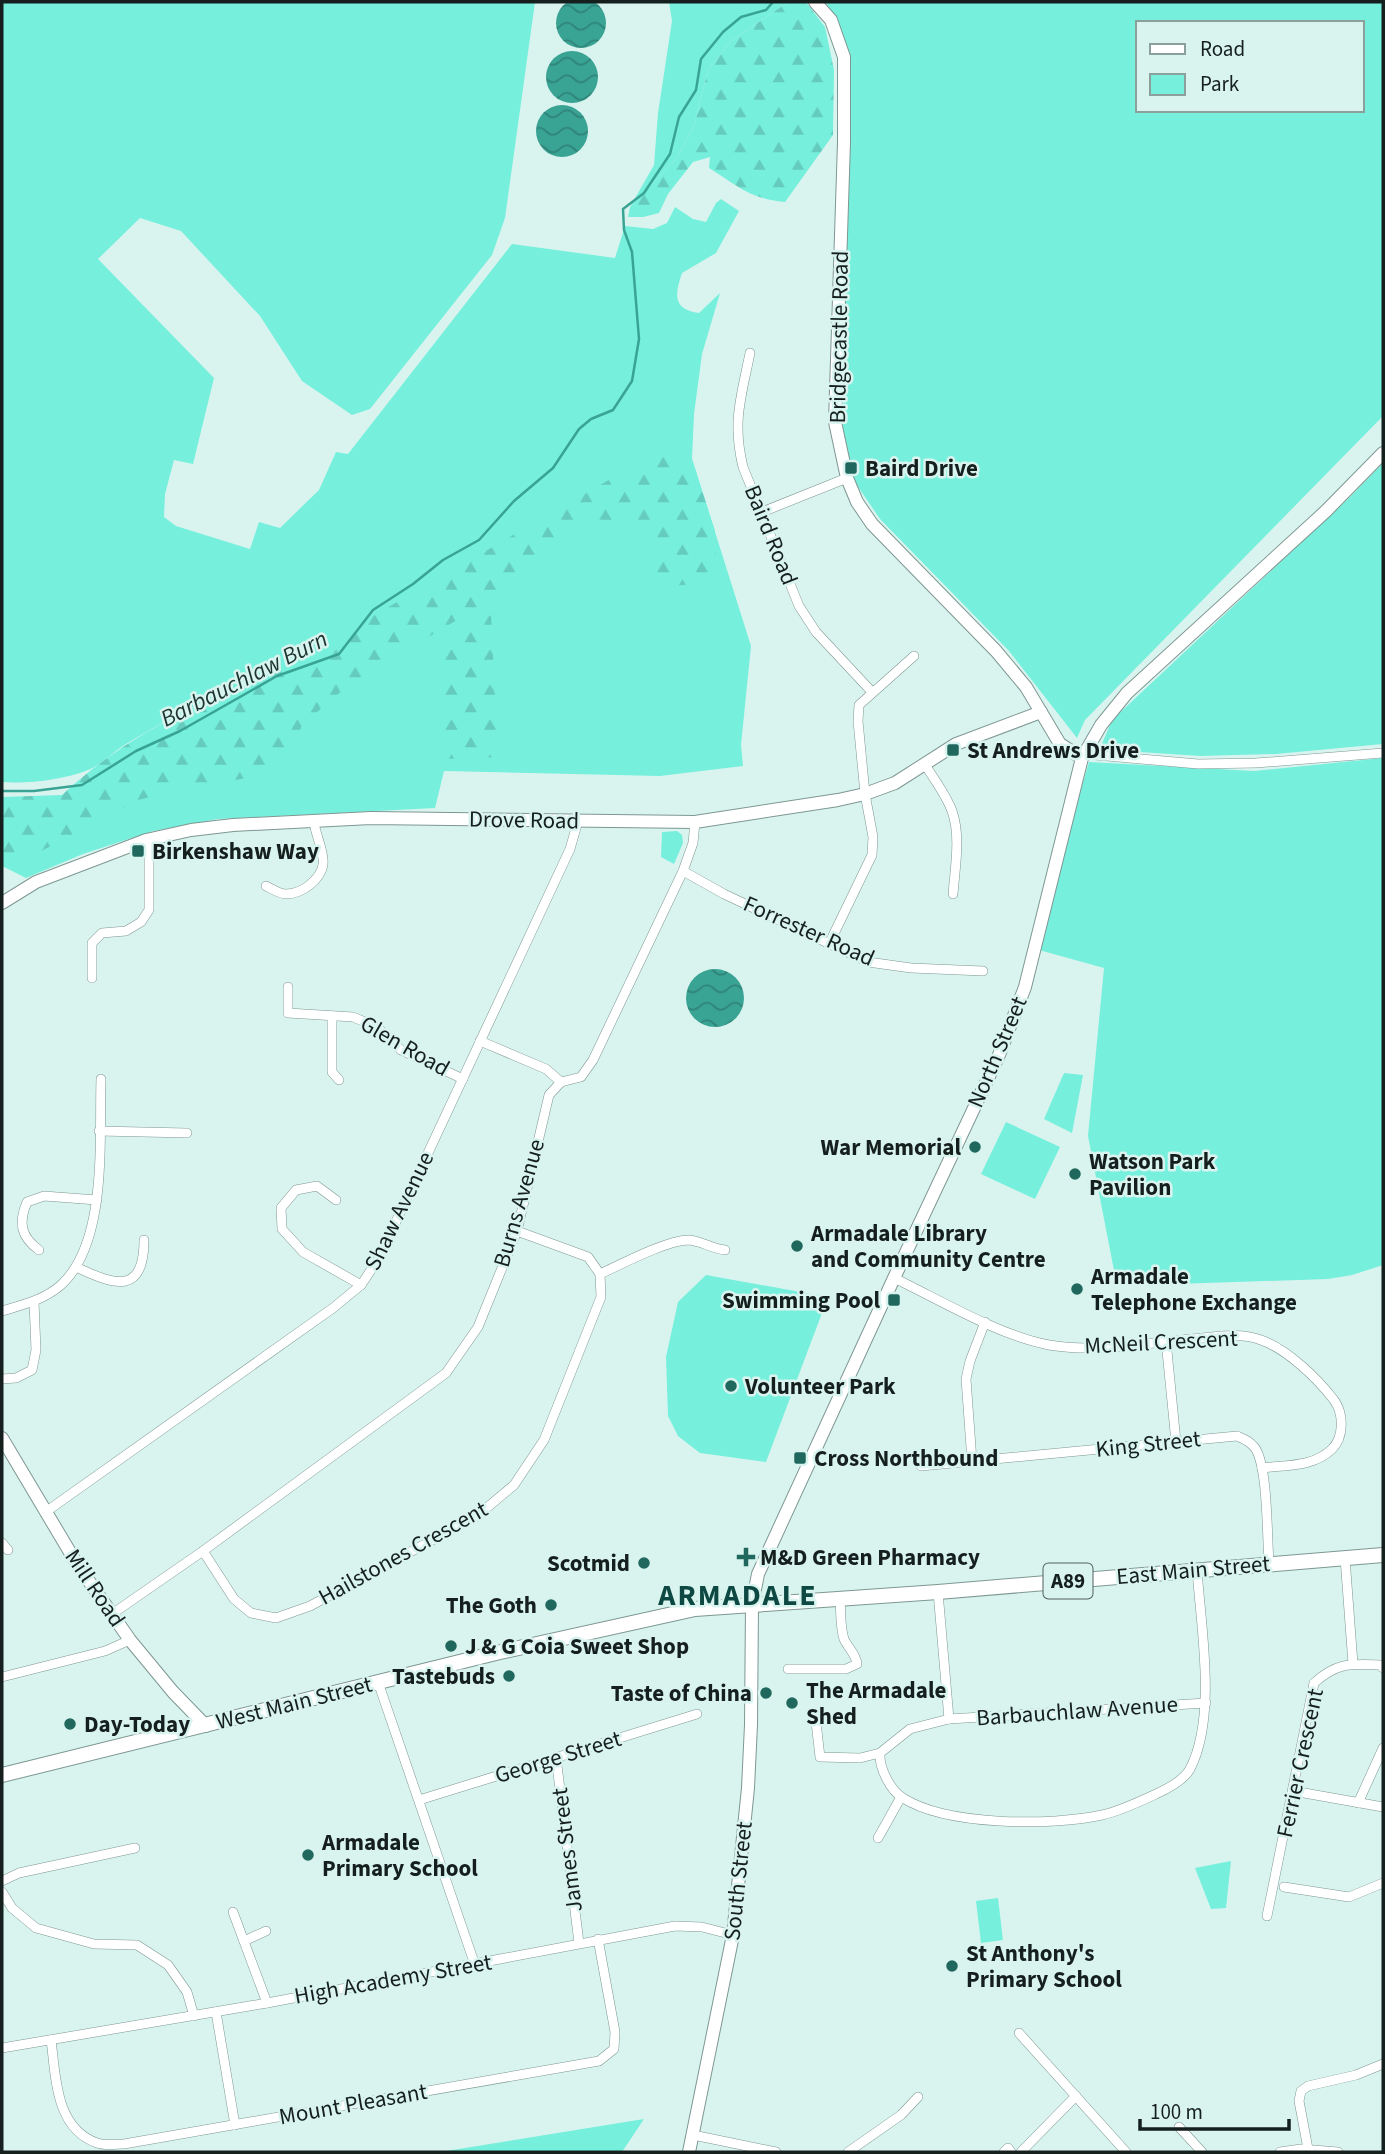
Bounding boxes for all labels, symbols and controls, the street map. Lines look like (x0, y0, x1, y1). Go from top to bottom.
legend (1136, 21, 1364, 112)
text: Road (1200, 34, 1245, 64)
text: Park (1200, 69, 1240, 99)
street label: Bridgecastle Road (821, 250, 857, 424)
place label: Baird Drive (865, 452, 978, 485)
marker: Baird Drive (843, 460, 859, 476)
street label: Baird Road (736, 480, 806, 590)
water label: Barbauchlaw Burn (154, 622, 334, 736)
place label: St Andrews Drive (967, 734, 1139, 767)
marker: St Andrews Drive (945, 742, 961, 758)
street label: Drove Road (469, 803, 579, 837)
place label: Birkenshaw Way (152, 835, 319, 868)
marker: Birkenshaw Way (130, 843, 146, 859)
street label: Forrester Road (738, 887, 880, 975)
street label: North Street (959, 991, 1035, 1113)
street label: Glen Road (354, 1007, 456, 1085)
place label: War Memorial (821, 1131, 961, 1164)
street label: Burns Avenue (485, 1135, 553, 1271)
marker: War Memorial (967, 1139, 983, 1155)
place label: Watson Park Pavilion (1089, 1145, 1216, 1204)
street label: Shaw Avenue (356, 1146, 442, 1276)
marker: Watson Park Pavilion (1067, 1166, 1083, 1182)
place label: Armadale Library and Community Centre (810, 1217, 1046, 1276)
marker: Armadale Library and Community Centre (789, 1238, 805, 1254)
place label: Armadale Telephone Exchange (1090, 1260, 1297, 1319)
marker: Armadale Telephone Exchange (1069, 1281, 1085, 1297)
place label: Swimming Pool (722, 1284, 880, 1317)
marker: Swimming Pool (886, 1292, 902, 1308)
street label: McNeil Crescent (1084, 1321, 1239, 1362)
place label: Volunteer Park (744, 1370, 896, 1403)
marker: Volunteer Park (723, 1378, 739, 1394)
street label: King Street (1094, 1422, 1202, 1466)
place label: Cross Northbound (814, 1442, 998, 1475)
marker: Cross Northbound (792, 1450, 808, 1466)
street label: Hailstones Crescent (312, 1493, 494, 1613)
place label: M&D Green Pharmacy (760, 1541, 980, 1574)
street label: Mill Road (57, 1542, 133, 1634)
place label: Scotmid (547, 1547, 630, 1580)
street label: East Main Street (1115, 1547, 1271, 1593)
marker: M&D Green Pharmacy (738, 1549, 754, 1565)
marker: Scotmid (636, 1555, 652, 1571)
road number: A89 (1044, 1564, 1092, 1598)
district label: ARMADALE (657, 1574, 818, 1617)
place label: The Goth (446, 1589, 537, 1622)
marker: The Goth (543, 1597, 559, 1613)
place label: J & G Coia Sweet Shop (465, 1630, 689, 1663)
marker: J & G Coia Sweet Shop (443, 1638, 459, 1654)
place label: Tastebuds (392, 1660, 495, 1693)
street label: West Main Street (212, 1668, 376, 1738)
marker: Tastebuds (501, 1668, 517, 1684)
place label: The Armadale Shed (806, 1674, 946, 1733)
place label: Taste of China (611, 1677, 752, 1710)
marker: Taste of China (758, 1685, 774, 1701)
street label: Ferrier Crescent (1268, 1685, 1332, 1841)
street label: Barbauchlaw Avenue (975, 1687, 1179, 1735)
marker: The Armadale Shed (784, 1695, 800, 1711)
place label: Day-Today (84, 1708, 190, 1741)
marker: Day-Today (62, 1716, 78, 1732)
street label: George Street (491, 1722, 626, 1792)
street label: James Street (543, 1786, 591, 1914)
street label: South Street (715, 1820, 761, 1942)
place label: Armadale Primary School (321, 1826, 478, 1885)
marker: Armadale Primary School (300, 1847, 316, 1863)
place label: St Anthony's Primary School (966, 1937, 1122, 1996)
street label: High Academy Street (292, 1945, 495, 2013)
marker: St Anthony's Primary School (944, 1958, 960, 1974)
street label: Mount Pleasant (276, 2075, 430, 2133)
scale bar (1140, 2088, 1289, 2132)
text: 100 m (1150, 2097, 1203, 2127)

